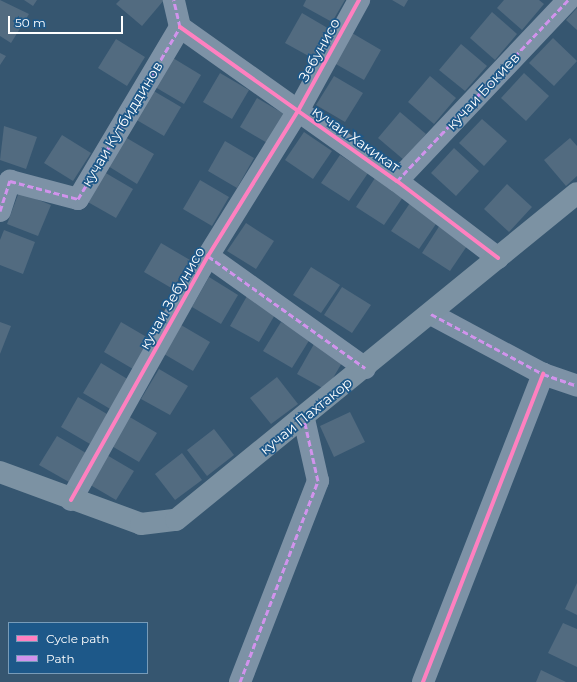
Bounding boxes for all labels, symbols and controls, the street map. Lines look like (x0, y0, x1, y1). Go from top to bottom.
scale bar (10, 8, 125, 34)
text: 50 m (15, 15, 46, 30)
street label: Зебунисо (295, 15, 343, 85)
street label: кучаи Бокиев (443, 49, 523, 133)
street label: кучаи Кутбиддинов (78, 58, 166, 190)
street label: кучаи Хакикат (309, 103, 403, 175)
street label: кучаи Зебунисо (136, 244, 208, 352)
street label: кучаи Пахтакор (257, 374, 355, 458)
legend (8, 622, 148, 674)
text: Cycle path (46, 631, 109, 646)
text: Path (46, 651, 75, 666)

